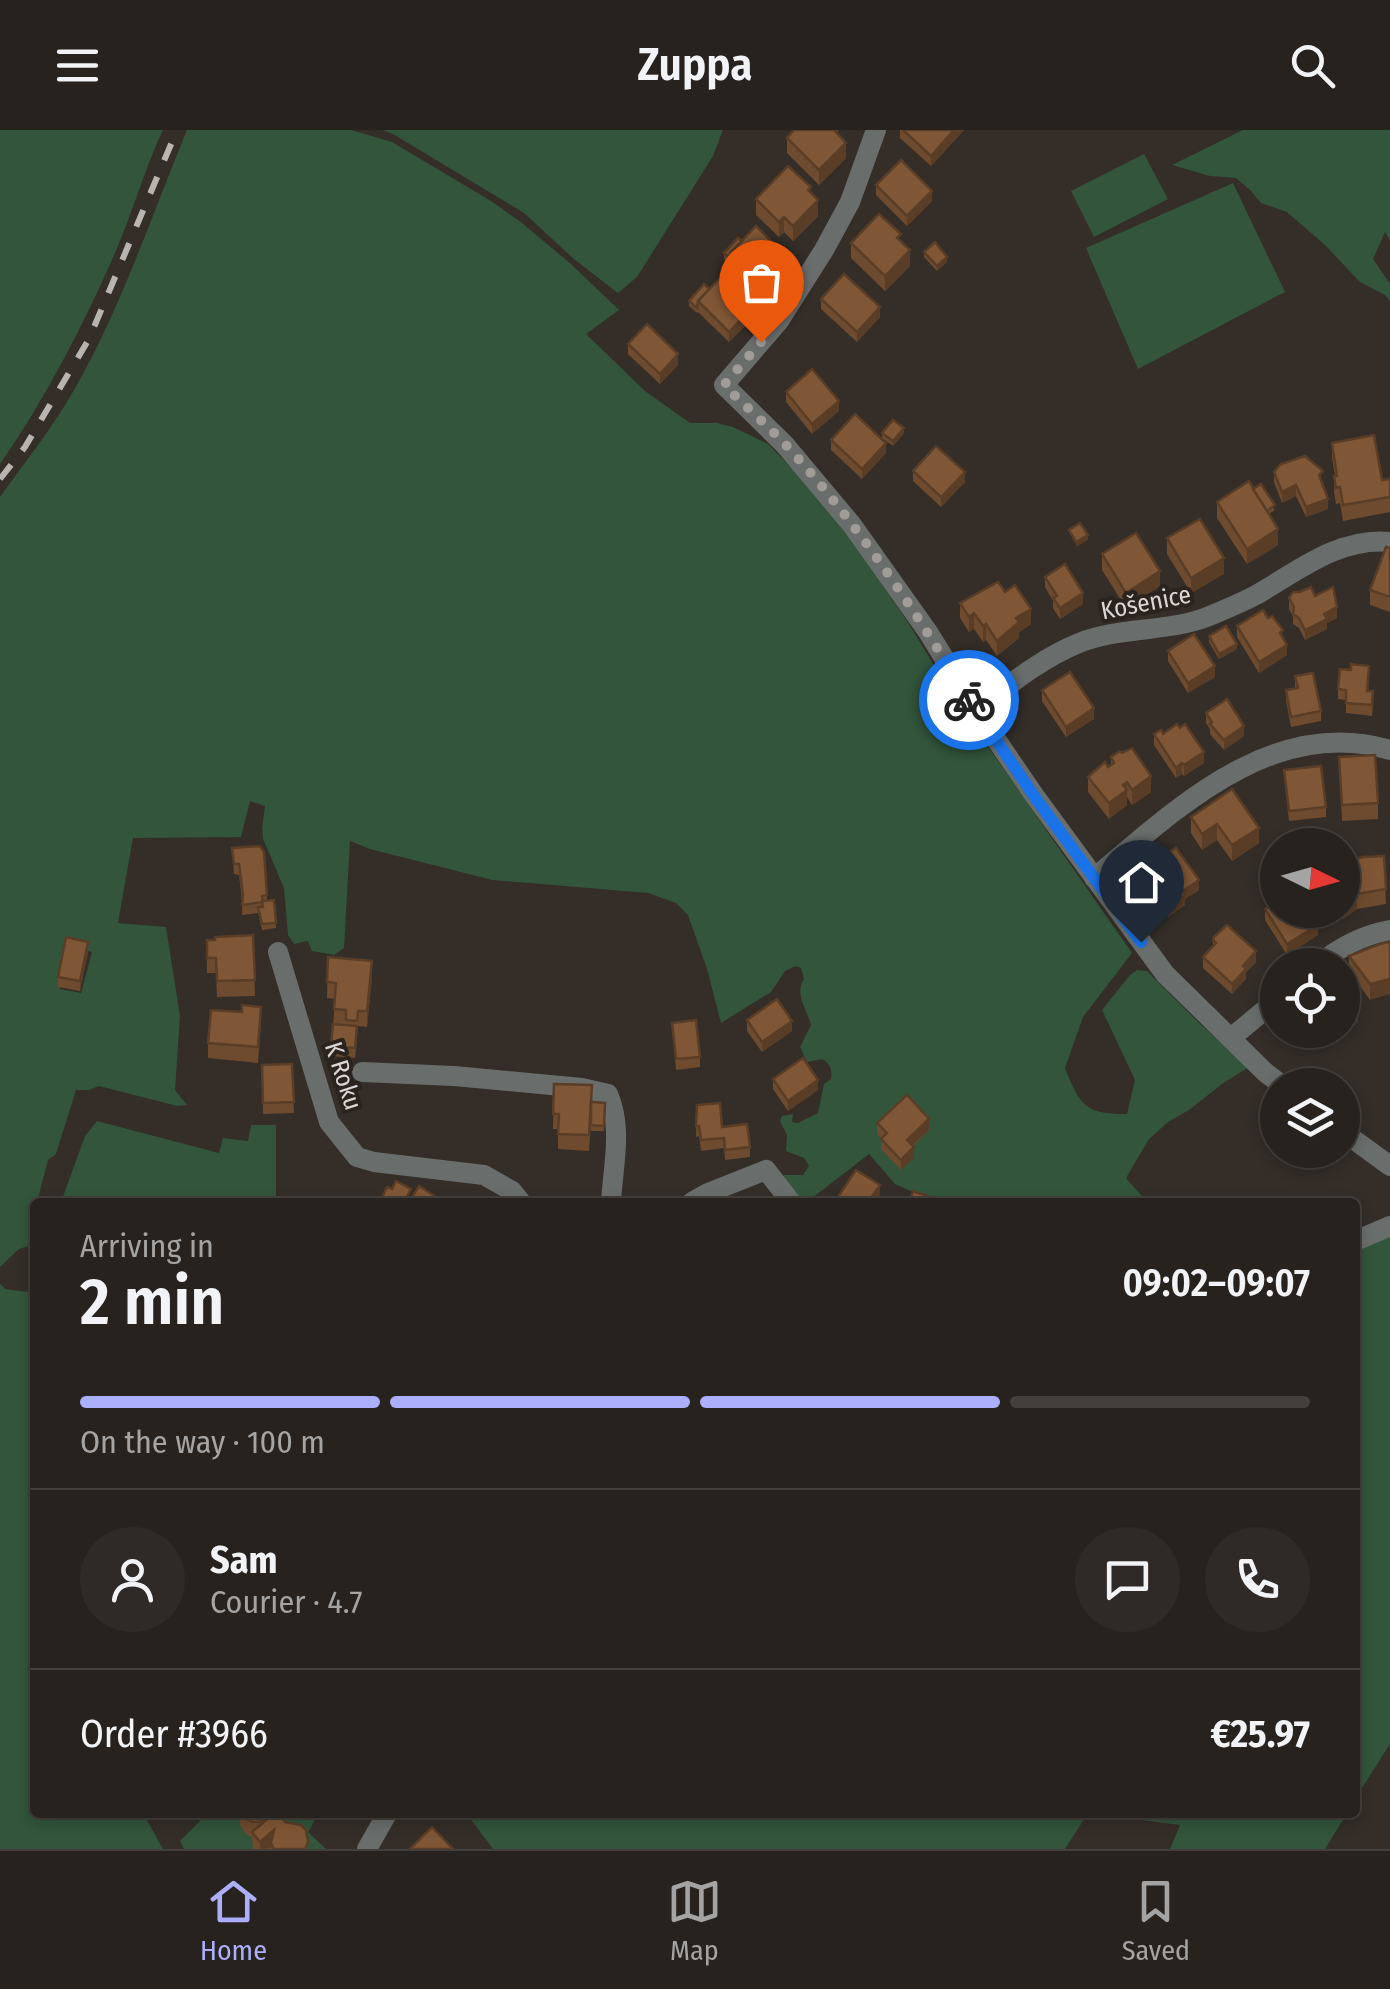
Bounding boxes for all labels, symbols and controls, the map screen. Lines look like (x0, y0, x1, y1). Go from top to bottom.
icon: menu (50, 38, 105, 93)
text: Zuppa (637, 38, 753, 92)
icon: search (1285, 38, 1340, 93)
pin (719, 240, 804, 343)
icon: bag (734, 255, 789, 310)
street label: Košenice (1098, 580, 1194, 626)
courier (919, 650, 1019, 750)
icon: bike (942, 673, 997, 728)
north arrow (1260, 828, 1360, 928)
map controls (1260, 828, 1360, 1168)
pin (1099, 840, 1184, 943)
icon: home (1114, 855, 1169, 910)
button: locate (1260, 948, 1360, 1048)
street label: K Roku (318, 1038, 368, 1114)
button: layers (1260, 1068, 1360, 1168)
text: Arriving in (80, 1227, 214, 1265)
text: 09:02–09:07 (1122, 1260, 1310, 1306)
text: 2 min (80, 1263, 224, 1341)
text: On the way · 100 m (80, 1423, 325, 1461)
button: person (80, 1527, 185, 1632)
button: chat (1075, 1527, 1180, 1632)
button: phone (1205, 1527, 1310, 1632)
text: Sam (210, 1537, 278, 1583)
text: Courier · 4.7 (210, 1583, 362, 1621)
text: Order #3966 (80, 1711, 268, 1757)
text: €25.97 (1210, 1711, 1310, 1757)
tab: Home (200, 1874, 267, 1967)
tab: Map (667, 1874, 722, 1967)
tab: Saved (1122, 1874, 1190, 1967)

